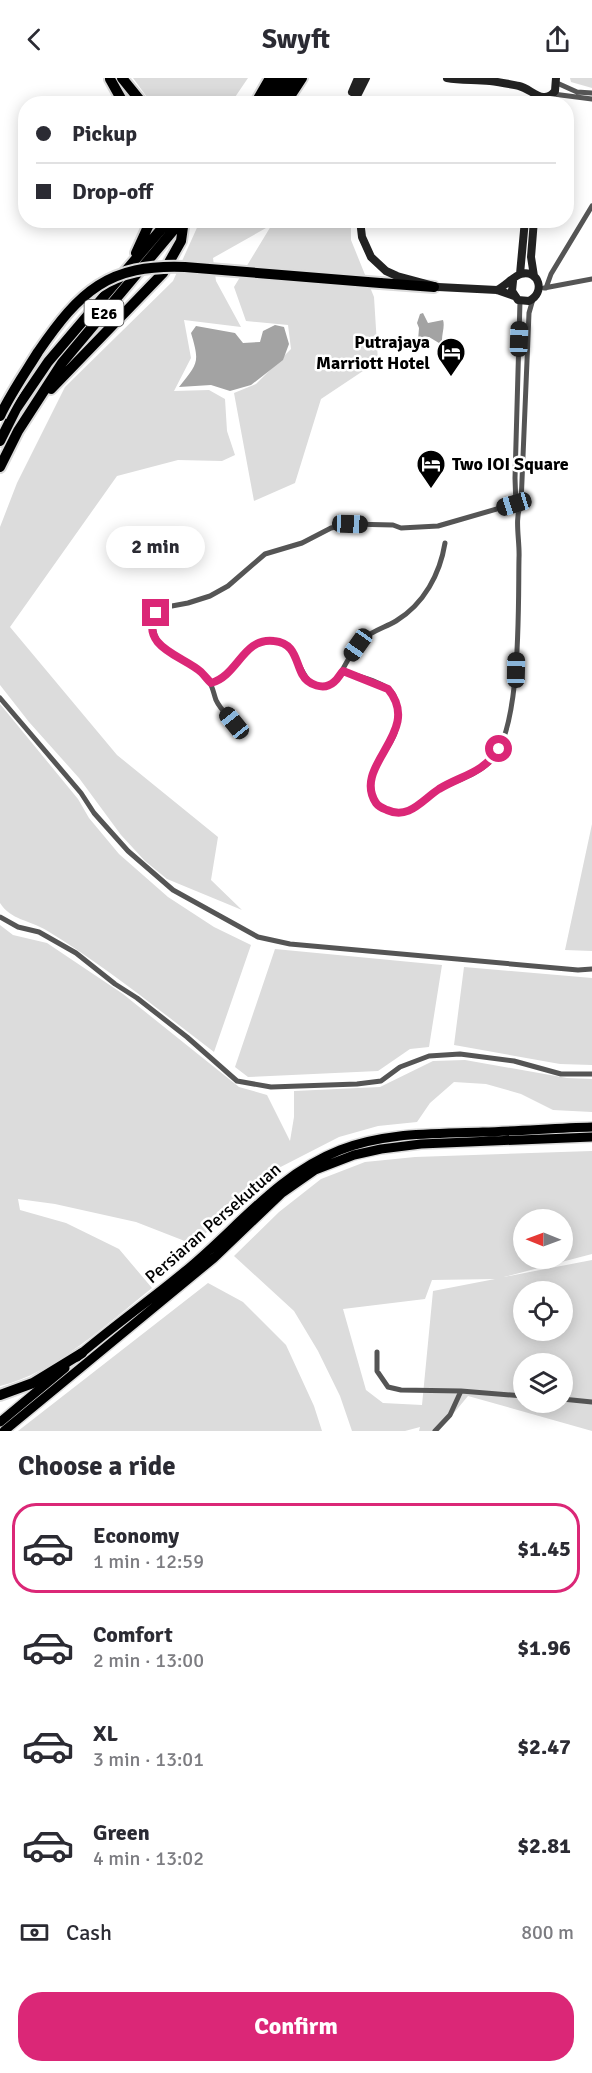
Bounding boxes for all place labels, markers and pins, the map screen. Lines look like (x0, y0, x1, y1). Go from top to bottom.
place label: Putrajaya Marriott Hotel (316, 331, 430, 374)
hotel icon: Putrajaya Marriott Hotel (435, 336, 467, 378)
hotel icon: Two IOI Square (415, 448, 447, 490)
place label: Two IOI Square (452, 453, 569, 475)

